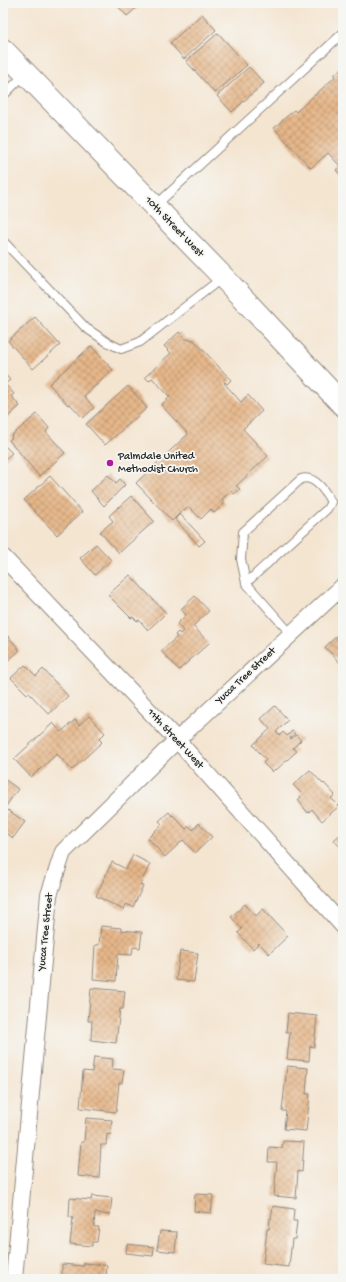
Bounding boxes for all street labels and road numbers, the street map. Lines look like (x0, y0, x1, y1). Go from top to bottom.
street label: 10th Street West (141, 194, 207, 261)
street label: Yucca Tree Street (213, 644, 280, 708)
street label: 11th Street West (144, 706, 207, 772)
street label: Yucca Tree Street (36, 891, 56, 972)

